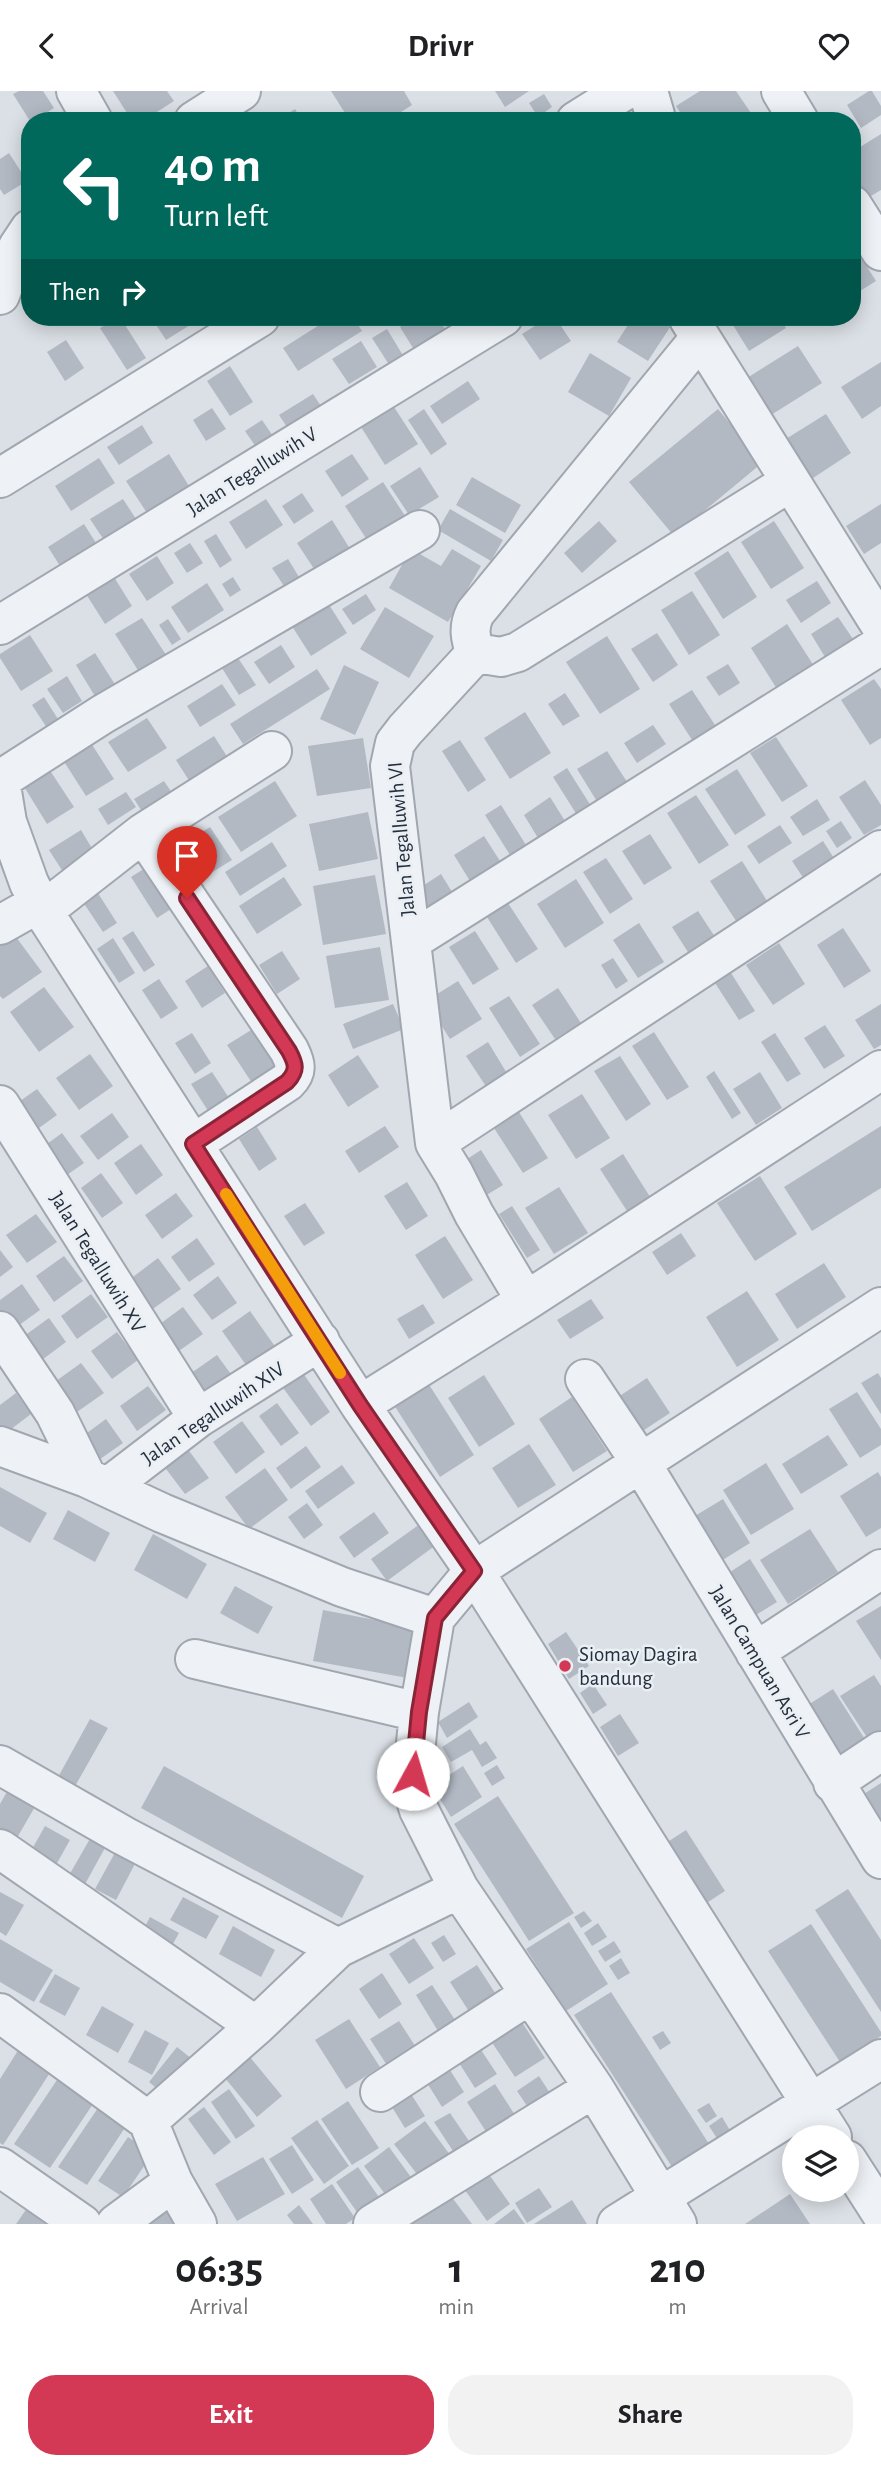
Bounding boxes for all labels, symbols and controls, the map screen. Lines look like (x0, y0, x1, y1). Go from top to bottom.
icon: back (28, 27, 66, 65)
icon: heart (815, 27, 853, 65)
text: Drivr (408, 30, 473, 62)
icon: left (49, 140, 140, 231)
text: 40 m (164, 142, 261, 191)
text: Turn left (164, 200, 268, 232)
icon: right (114, 273, 152, 311)
text: Then (49, 279, 100, 305)
street label: Jalan Tegalluwih V (183, 423, 321, 520)
street label: Jalan Tegalluwih VI (384, 761, 419, 917)
pin (157, 826, 217, 898)
icon: arrive (168, 837, 206, 875)
street label: Jalan Tegalluwih XV (46, 1188, 149, 1336)
street label: Jalan Tegalluwih XIV (138, 1358, 288, 1469)
street label: Jalan Campuan Asri V (706, 1582, 814, 1742)
place label: Siomay Dagira bandung (579, 1644, 698, 1689)
marker: Siomay Dagira bandung (557, 1658, 573, 1674)
position arrow (376, 1737, 450, 1811)
map controls (782, 2125, 859, 2202)
button: layers (782, 2125, 859, 2202)
text: 06:35 (175, 2248, 263, 2290)
text: 1 (449, 2248, 464, 2290)
text: 210 (649, 2248, 706, 2290)
text: Arrival (190, 2296, 249, 2319)
text: min (438, 2296, 474, 2319)
text: m (668, 2296, 687, 2319)
button: Exit (28, 2375, 434, 2455)
button: Share (448, 2375, 853, 2455)

